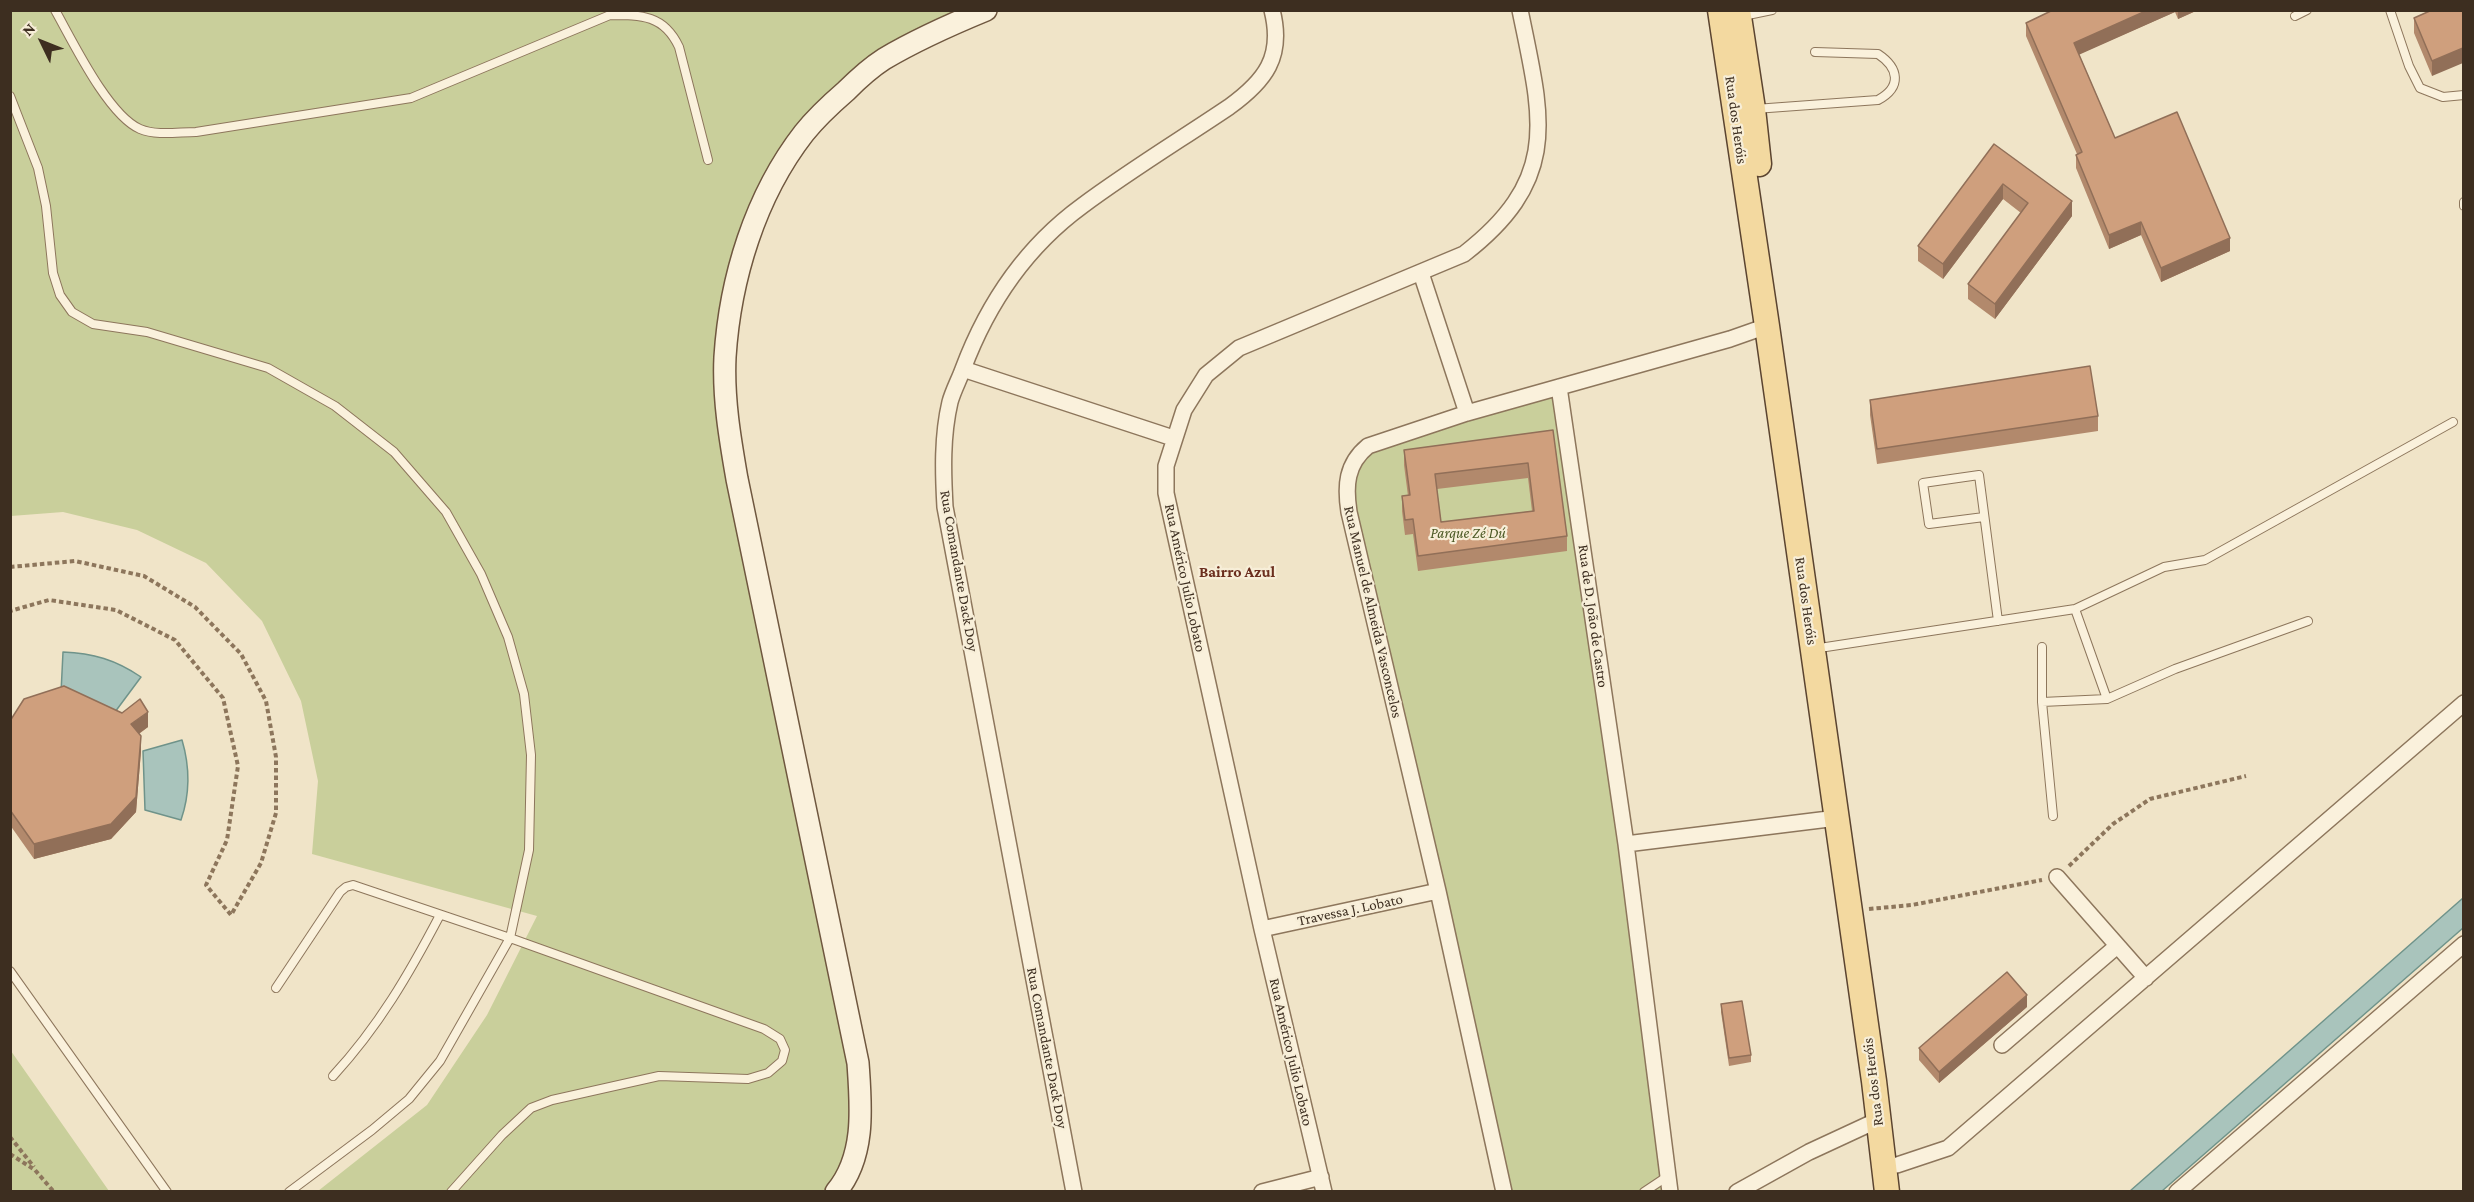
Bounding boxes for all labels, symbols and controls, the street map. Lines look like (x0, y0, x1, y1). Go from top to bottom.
north arrow (12, 12, 72, 72)
text: N (19, 20, 38, 39)
street label: Rua dos Heróis (1721, 75, 1751, 165)
street label: Rua Comandante Dack Doy (936, 489, 982, 653)
street label: Rua Américo Julio Lobato (1160, 502, 1210, 654)
street label: Rua Manuel de Almeida Vasconcelos (1340, 504, 1406, 720)
park label: Parque Zé Dú (1430, 524, 1506, 542)
street label: Rua de D. João de Castro (1574, 543, 1612, 689)
street label: Rua dos Heróis (1791, 556, 1821, 646)
district label: Bairro Azul (1199, 562, 1275, 582)
street label: Travessa J. Lobato (1296, 890, 1404, 930)
street label: Rua Comandante Dack Doy (1023, 966, 1071, 1130)
street label: Rua Américo Julio Lobato (1265, 976, 1317, 1128)
street label: Rua dos Heróis (1859, 1037, 1887, 1127)

